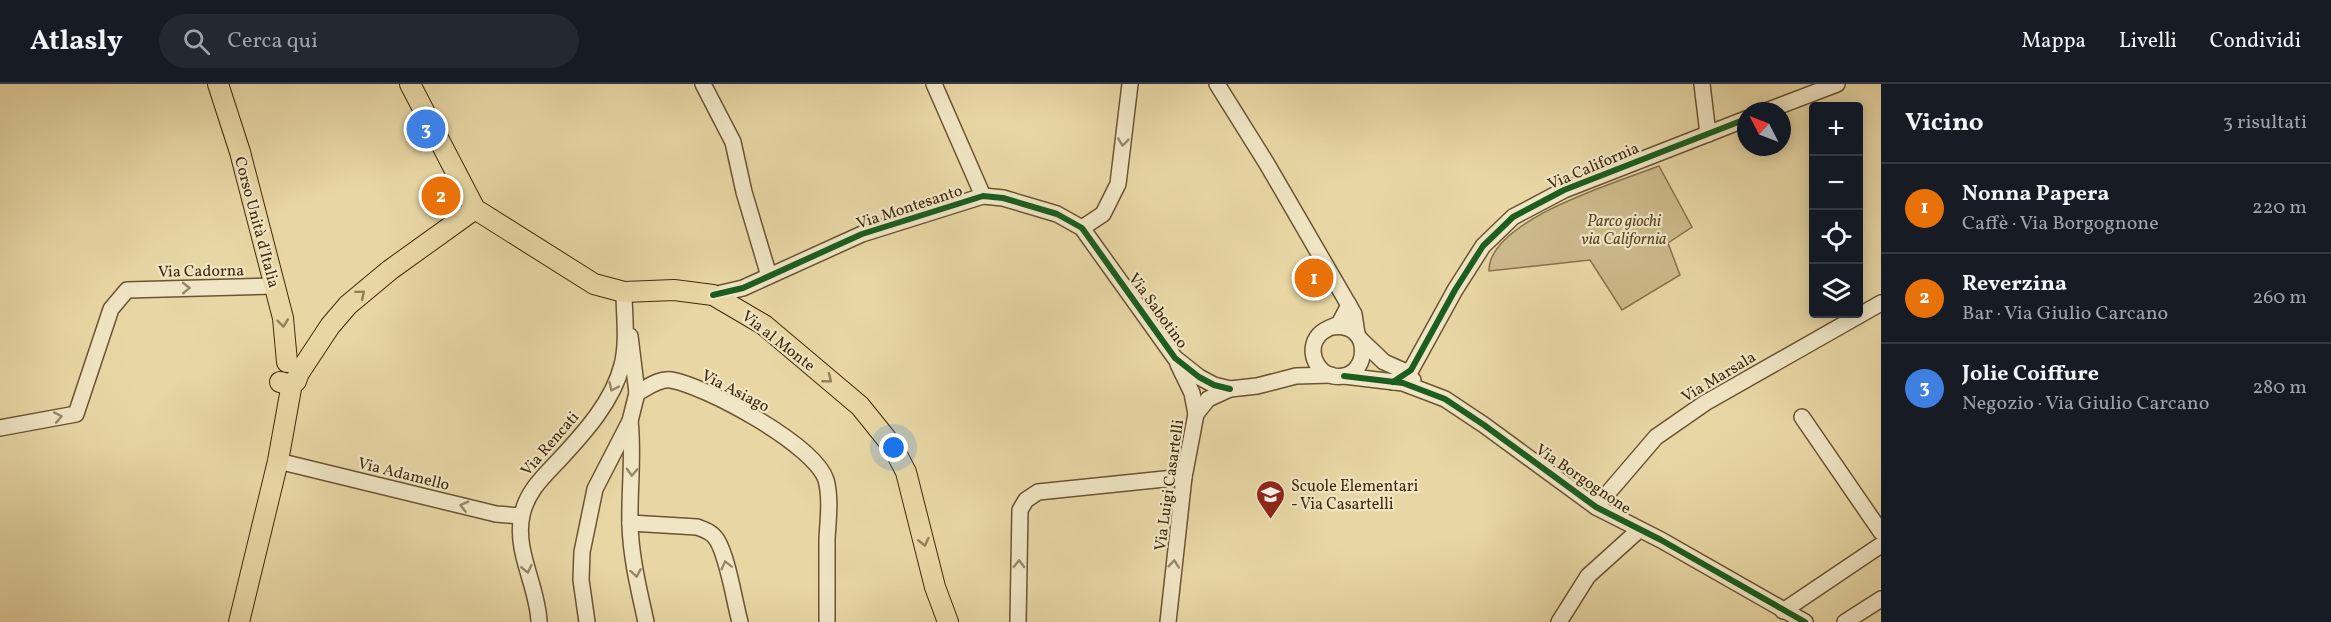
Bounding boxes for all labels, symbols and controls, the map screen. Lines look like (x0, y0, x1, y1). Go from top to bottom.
search box (159, 14, 579, 68)
text: Atlasly (30, 22, 123, 61)
icon: search (180, 25, 213, 58)
text: Cerca qui (228, 26, 318, 57)
text: Mappa (2021, 27, 2086, 56)
text: Livelli (2119, 27, 2177, 56)
text: Condividi (2210, 27, 2301, 56)
north arrow (1737, 102, 1791, 156)
map controls (1809, 102, 1863, 318)
button: + (1809, 102, 1863, 156)
text: Vicino (1905, 105, 1984, 141)
pin: 3 (406, 106, 446, 152)
text: 3 risultati (2223, 109, 2307, 137)
one-way arrow (1117, 138, 1130, 147)
street label: Via California (1545, 138, 1643, 196)
street label: Corso Unità d'Italia (228, 154, 284, 291)
button: − (1809, 156, 1863, 210)
pin: 2 (422, 174, 460, 218)
text: Nonna Papera (1962, 179, 2110, 210)
street label: Via Montesanto (854, 180, 965, 235)
text: 1 (1920, 194, 1929, 222)
text: 220 m (2252, 194, 2307, 222)
button: locate (1809, 210, 1863, 264)
text: Caffè · Via Borgognone (1962, 210, 2159, 238)
park label: Parco giochi via California (1581, 211, 1667, 251)
pin: 1 (1294, 256, 1334, 300)
street label: Via Cadorna (158, 260, 244, 284)
button: layers (1809, 264, 1863, 318)
street label: Via Sabotino (1122, 269, 1192, 354)
text: Reverzina (1962, 269, 2067, 300)
one-way arrow (181, 282, 190, 295)
text: 2 (1919, 284, 1930, 312)
text: 260 m (2252, 284, 2307, 312)
one-way arrow (354, 291, 365, 302)
text: Bar · Via Giulio Carcano (1962, 300, 2168, 328)
street label: Via al Monte (736, 306, 819, 377)
one-way arrow (277, 318, 289, 327)
street label: Via Marsala (1678, 347, 1760, 409)
text: Jolie Coiffure (1962, 359, 2099, 390)
street label: Via Asiago (697, 365, 773, 418)
one-way arrow (821, 371, 832, 382)
text: 3 (1919, 374, 1930, 402)
text: 280 m (2252, 374, 2307, 402)
one-way arrow (608, 380, 620, 391)
text: Negozio · Via Giulio Carcano (1962, 390, 2209, 418)
street label: Via Rencati (516, 407, 585, 481)
one-way arrow (52, 411, 62, 424)
street label: Via Luigi Casartelli (1150, 418, 1190, 552)
your location (879, 433, 908, 462)
street label: Via Borgognone (1531, 439, 1635, 520)
street label: Via Adamello (355, 453, 452, 497)
one-way arrow (625, 468, 638, 477)
place label: Scuole Elementari - Via Casartelli (1291, 476, 1418, 516)
school or university icon: Scuole Elementari - Via Casartelli (1254, 478, 1286, 520)
one-way arrow (459, 501, 469, 514)
one-way arrow (917, 536, 930, 546)
one-way arrow (1013, 559, 1025, 568)
one-way arrow (1168, 559, 1180, 568)
one-way arrow (720, 560, 733, 570)
one-way arrow (520, 564, 533, 574)
one-way arrow (629, 567, 642, 577)

